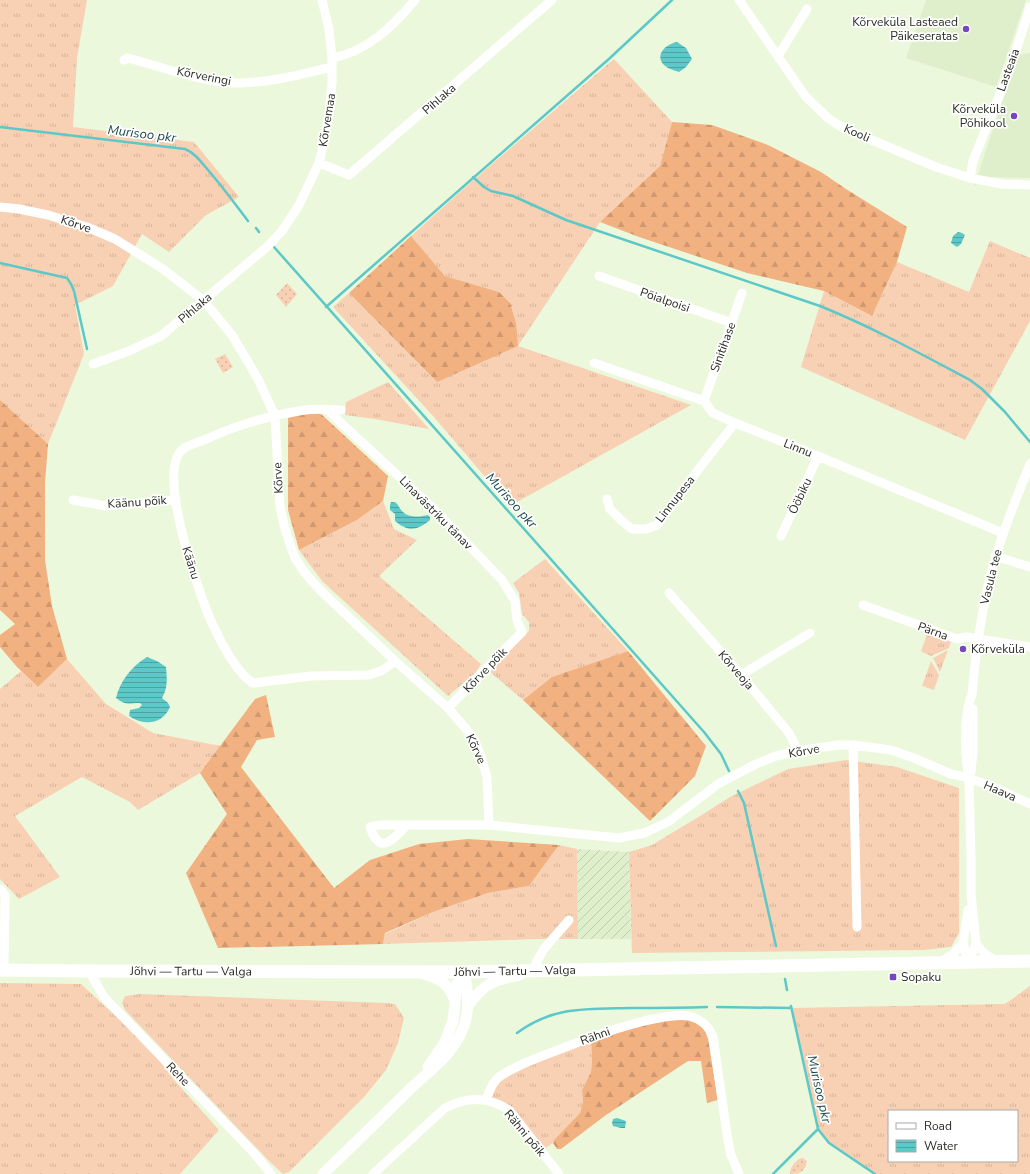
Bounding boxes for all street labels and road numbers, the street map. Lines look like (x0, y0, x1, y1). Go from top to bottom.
street label: Lasteaia (993, 46, 1023, 94)
street label: Kõrveringi (176, 63, 232, 89)
street label: Pihlaka (419, 80, 459, 118)
street label: Kõrvemaa (315, 92, 339, 148)
street label: Kooli (841, 120, 873, 146)
street label: Kõrve (59, 211, 93, 237)
street label: Pöialpoisi (638, 284, 692, 316)
street label: Pihlaka (175, 289, 215, 327)
street label: Sinitihase (707, 320, 739, 374)
street label: Linnu (781, 435, 815, 461)
street label: Kõrve (269, 462, 287, 494)
street label: Linnupesa (652, 472, 698, 526)
street label: Linavästriku tänav (396, 473, 477, 554)
street label: Ööbiku (785, 475, 815, 517)
street label: Käänu põik (107, 492, 168, 512)
street label: Käänu (178, 545, 204, 581)
street label: Vasula tee (976, 548, 1006, 607)
street label: Pärna (916, 618, 950, 644)
street label: Kõrve põik (460, 643, 511, 696)
street label: Kõrveoja (715, 647, 757, 693)
street label: Kõrve (462, 731, 490, 767)
street label: Kõrve (787, 740, 821, 762)
street label: Haava (981, 777, 1019, 805)
street label: Jõhvi — Tartu — Valga (453, 962, 576, 980)
street label: Jõhvi — Tartu — Valga (129, 963, 252, 979)
street label: Rähni (578, 1023, 612, 1049)
street label: Rehe (163, 1059, 193, 1089)
street label: Rähni põik (501, 1106, 550, 1160)

